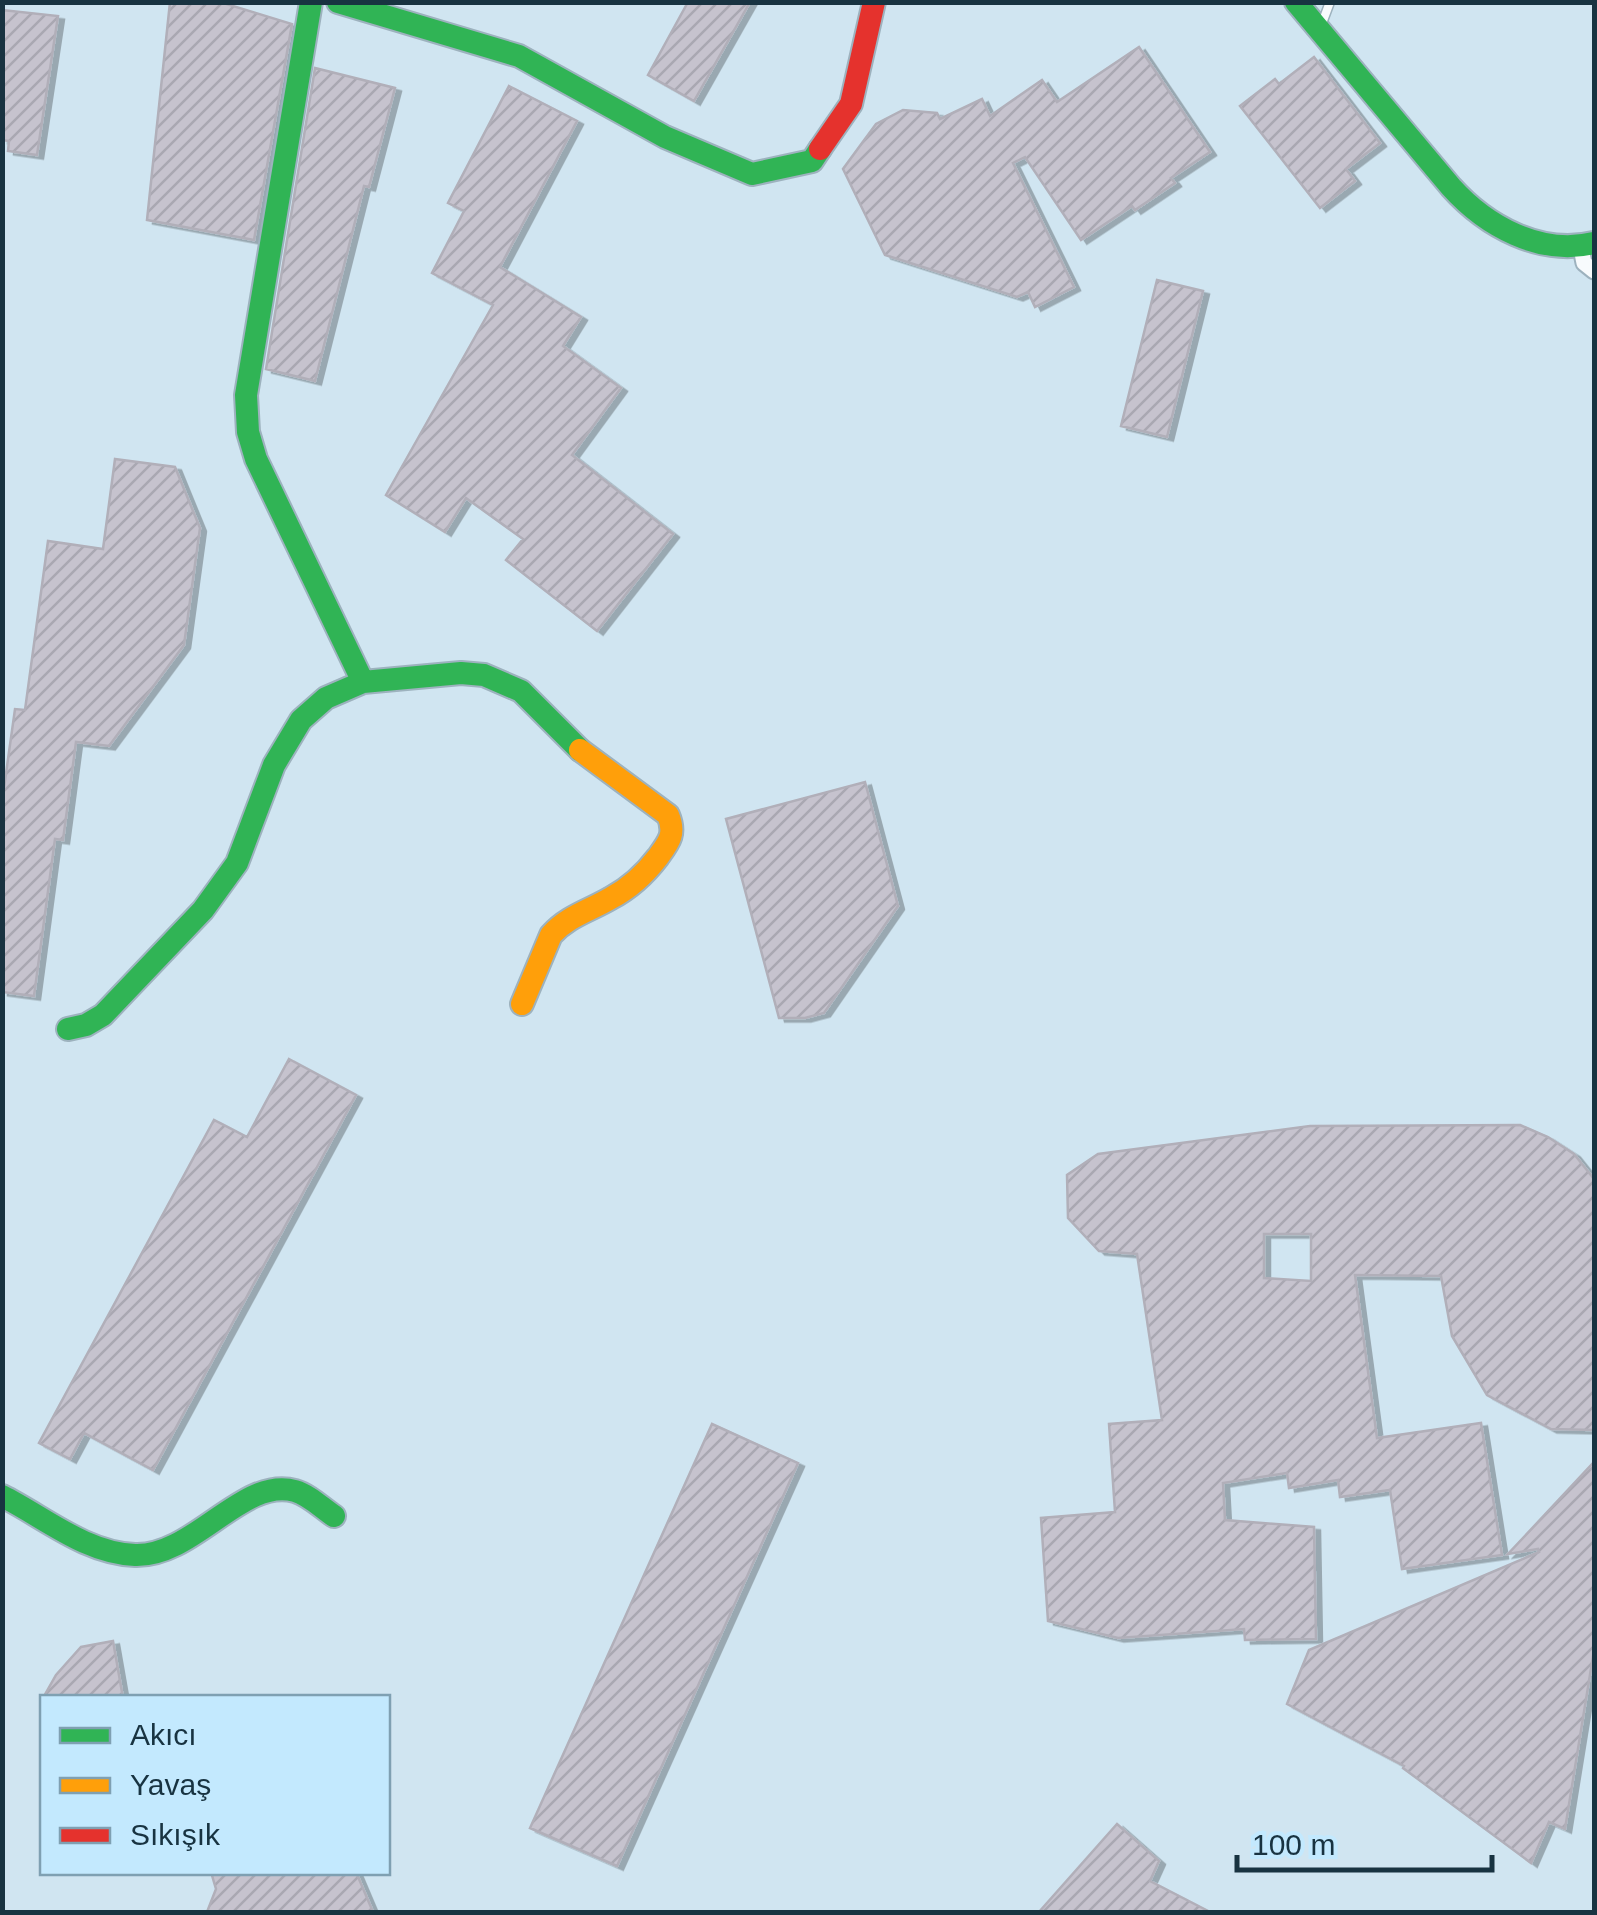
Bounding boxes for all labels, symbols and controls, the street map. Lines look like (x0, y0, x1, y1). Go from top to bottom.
legend (40, 1695, 390, 1875)
text: Akıcı (130, 1718, 197, 1751)
text: Yavaş (130, 1768, 211, 1801)
scale bar (1237, 1810, 1492, 1872)
text: Sıkışık (130, 1818, 221, 1851)
text: 100 m (1252, 1828, 1335, 1861)

